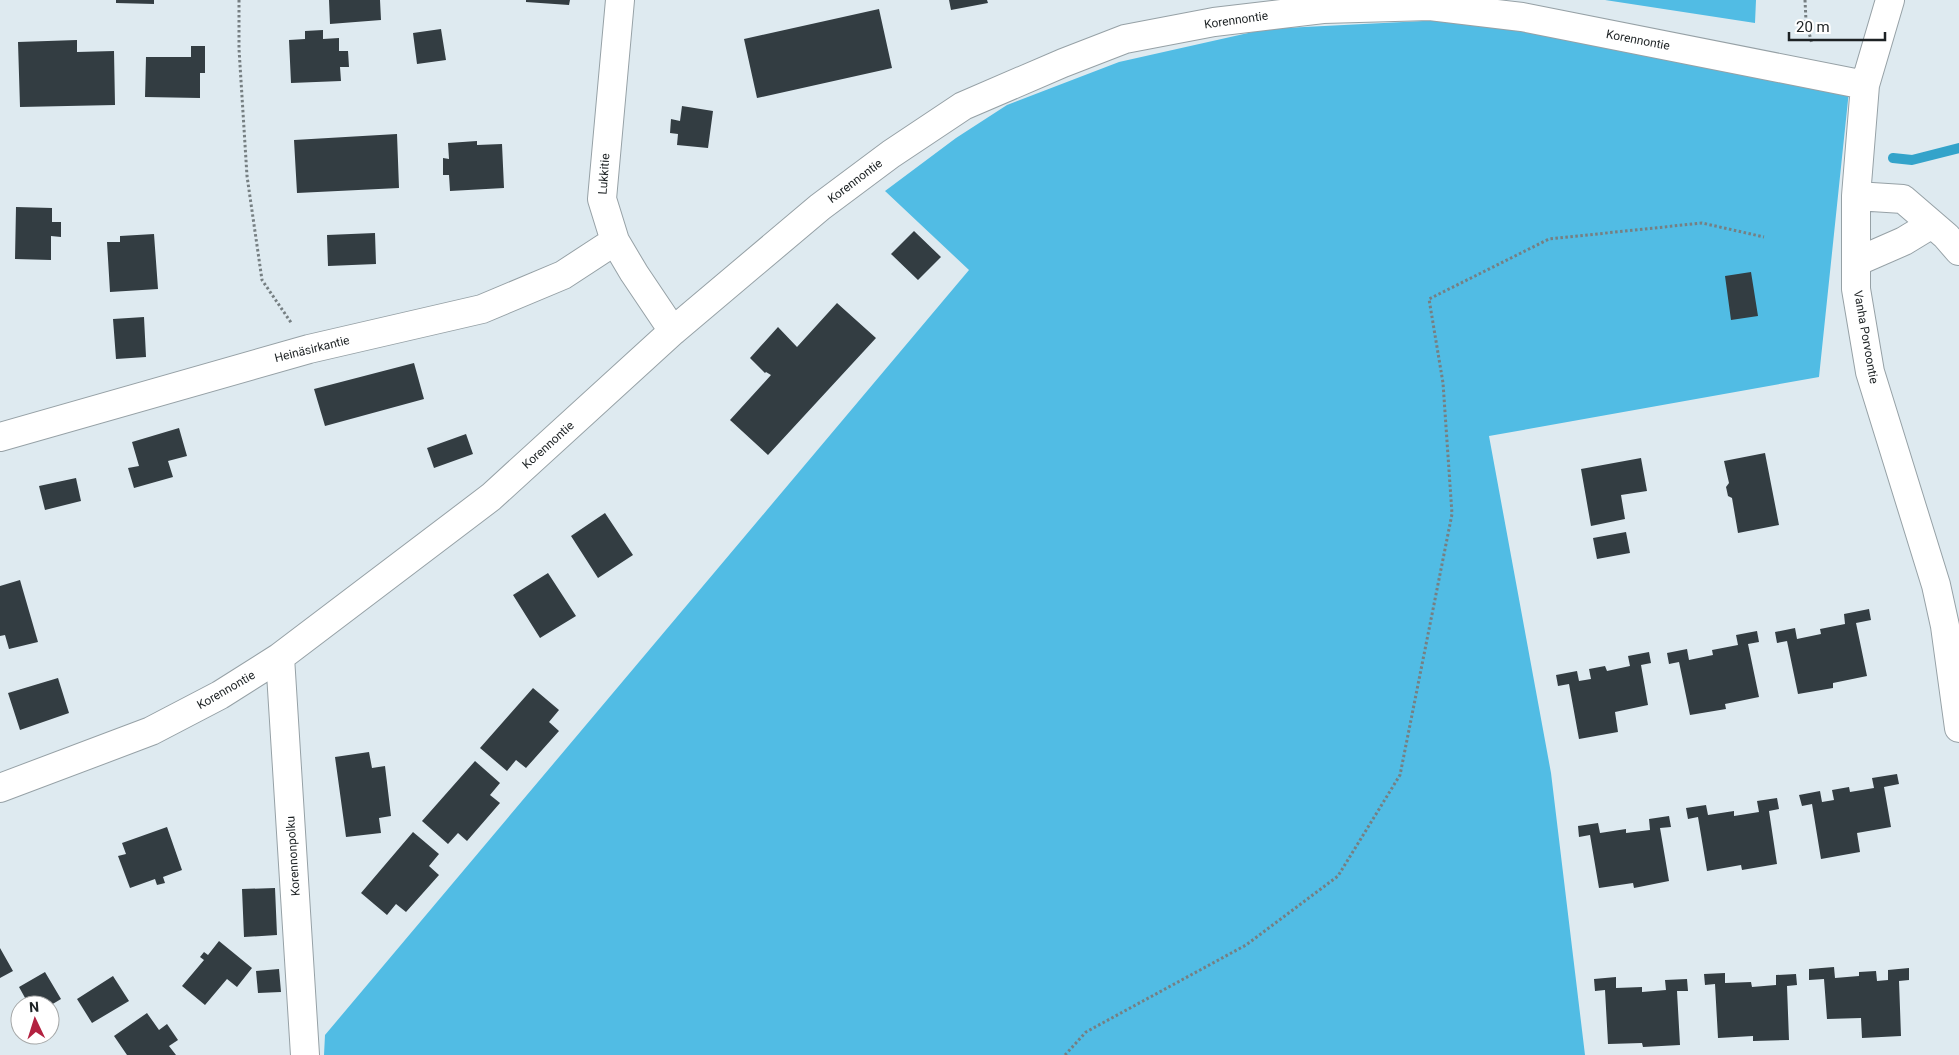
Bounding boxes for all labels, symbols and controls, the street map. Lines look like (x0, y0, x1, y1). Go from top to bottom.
street label: Korennontie (1203, 9, 1269, 31)
scale bar (1789, 10, 1885, 42)
text: 20 m (1796, 18, 1830, 36)
street label: Korennontie (1605, 27, 1671, 53)
street label: Lukkitie (596, 153, 612, 195)
street label: Korennontie (825, 156, 885, 206)
street label: Vanha Porvoontie (1851, 289, 1881, 385)
street label: Heinäsirkantie (273, 333, 351, 365)
street label: Korennontie (519, 418, 577, 472)
street label: Korennontie (195, 668, 257, 712)
street label: Korennonpolku (283, 815, 303, 897)
north arrow (10, 995, 60, 1045)
text: N (29, 999, 40, 1015)

